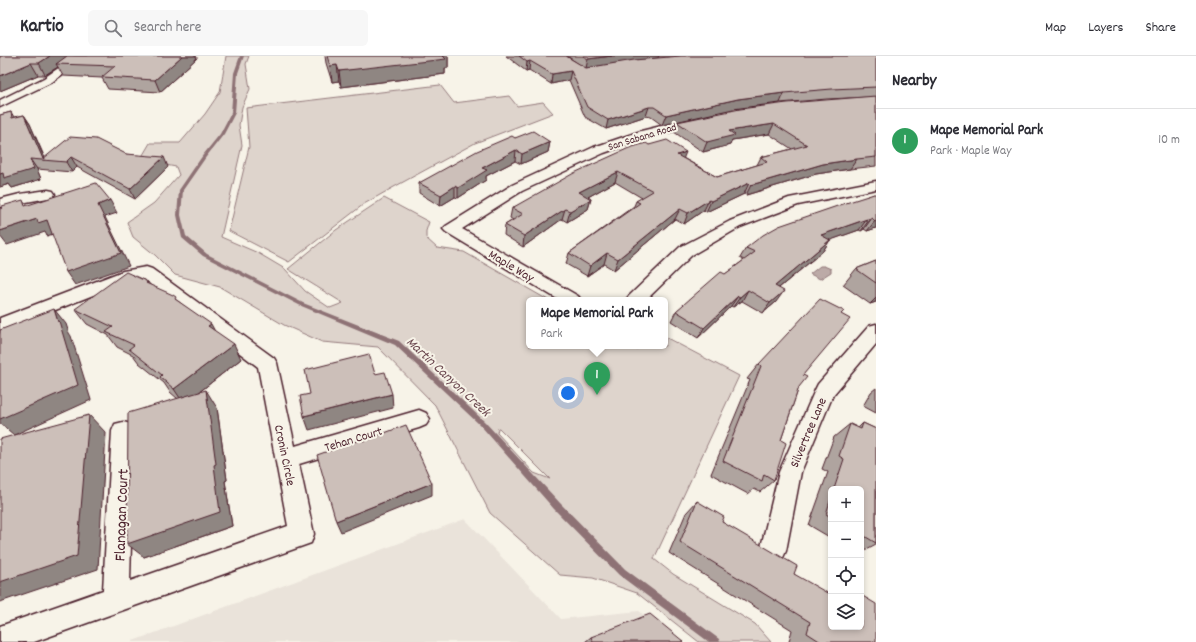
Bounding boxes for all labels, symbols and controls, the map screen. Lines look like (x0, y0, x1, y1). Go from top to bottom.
search box (88, 10, 368, 46)
text: Kartio (20, 14, 64, 41)
icon: search (102, 17, 124, 39)
text: Search here (134, 17, 201, 39)
text: Map (1045, 18, 1066, 38)
text: Layers (1088, 18, 1123, 38)
text: Share (1145, 18, 1176, 38)
text: Nearby (892, 70, 936, 94)
street label: San Sabana Road (606, 120, 679, 156)
text: Mape Memorial Park (930, 120, 1043, 142)
text: 1 (904, 131, 906, 150)
text: 10 m (1158, 131, 1180, 150)
text: Park · Maple Way (930, 142, 1011, 161)
street label: Maple Way (484, 246, 538, 289)
popup (526, 297, 668, 349)
text: Mape Memorial Park (540, 303, 654, 325)
text: Park (540, 325, 563, 344)
water label: Martin Canyon Creek (401, 333, 495, 423)
pin: 1 (584, 362, 610, 395)
your location (558, 383, 578, 403)
street label: Silvertree Lane (786, 395, 833, 471)
street label: Cronin Circle (268, 423, 299, 488)
street label: Tehan Court (323, 423, 385, 458)
street label: Flanagan Court (109, 468, 136, 562)
map controls (828, 486, 864, 630)
button: + (828, 486, 864, 522)
button: − (828, 522, 864, 558)
button: locate (828, 558, 864, 594)
button: layers (828, 594, 864, 630)

